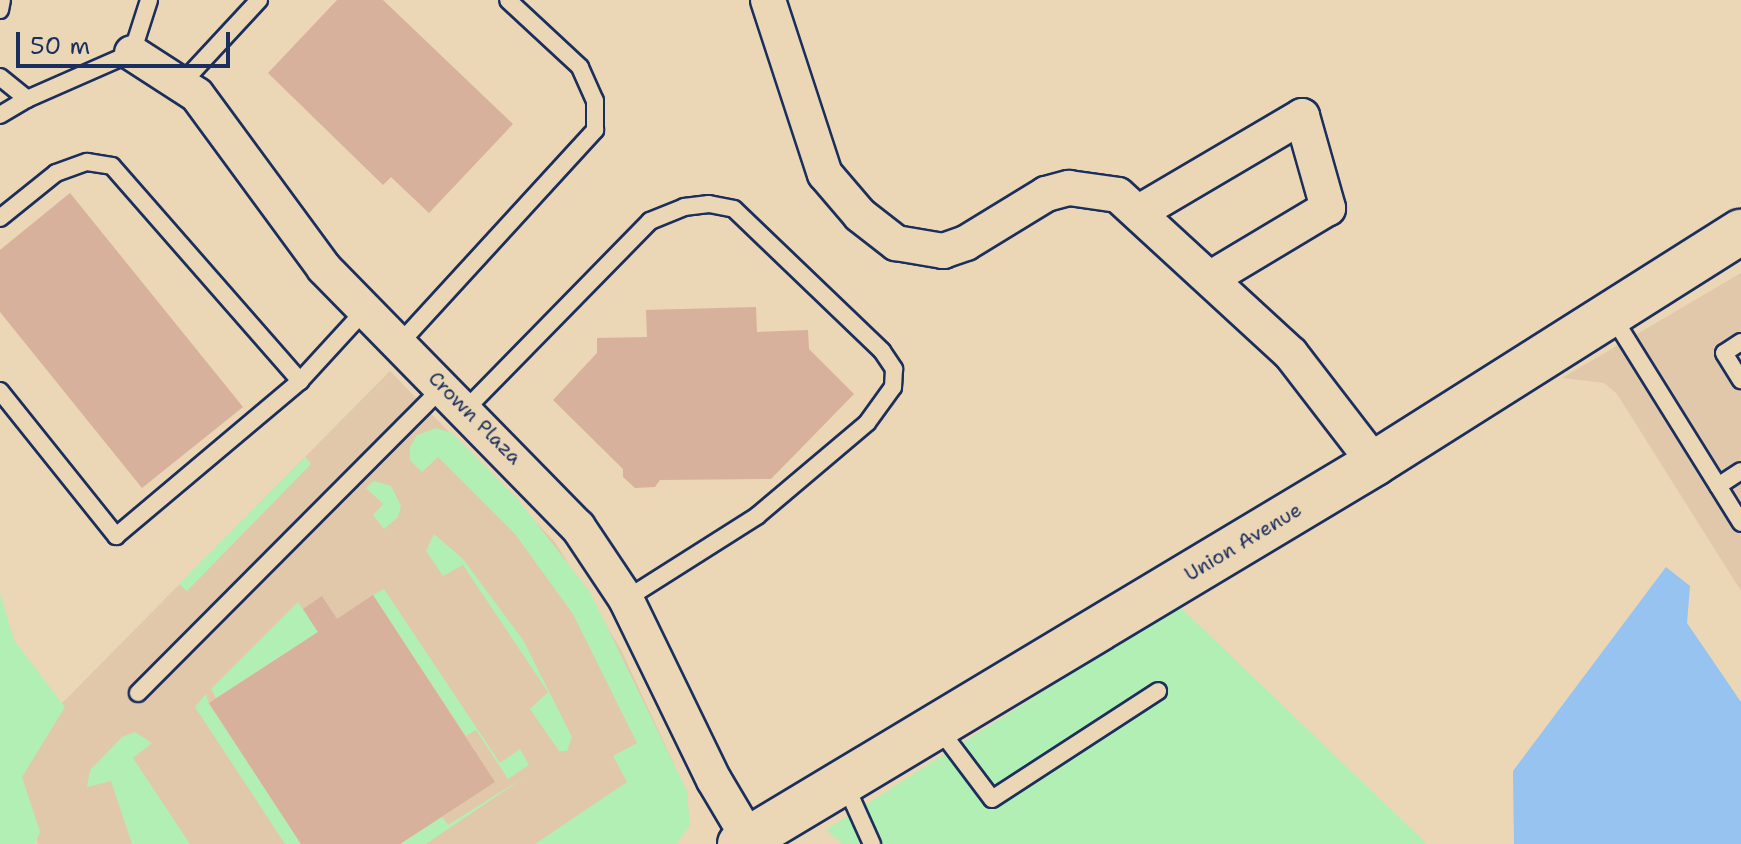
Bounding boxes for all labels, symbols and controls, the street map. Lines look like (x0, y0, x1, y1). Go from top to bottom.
scale bar (20, 16, 234, 66)
text: 50 m (30, 30, 90, 62)
street label: Crown Plaza (423, 366, 527, 470)
street label: Union Avenue (1180, 498, 1306, 586)

